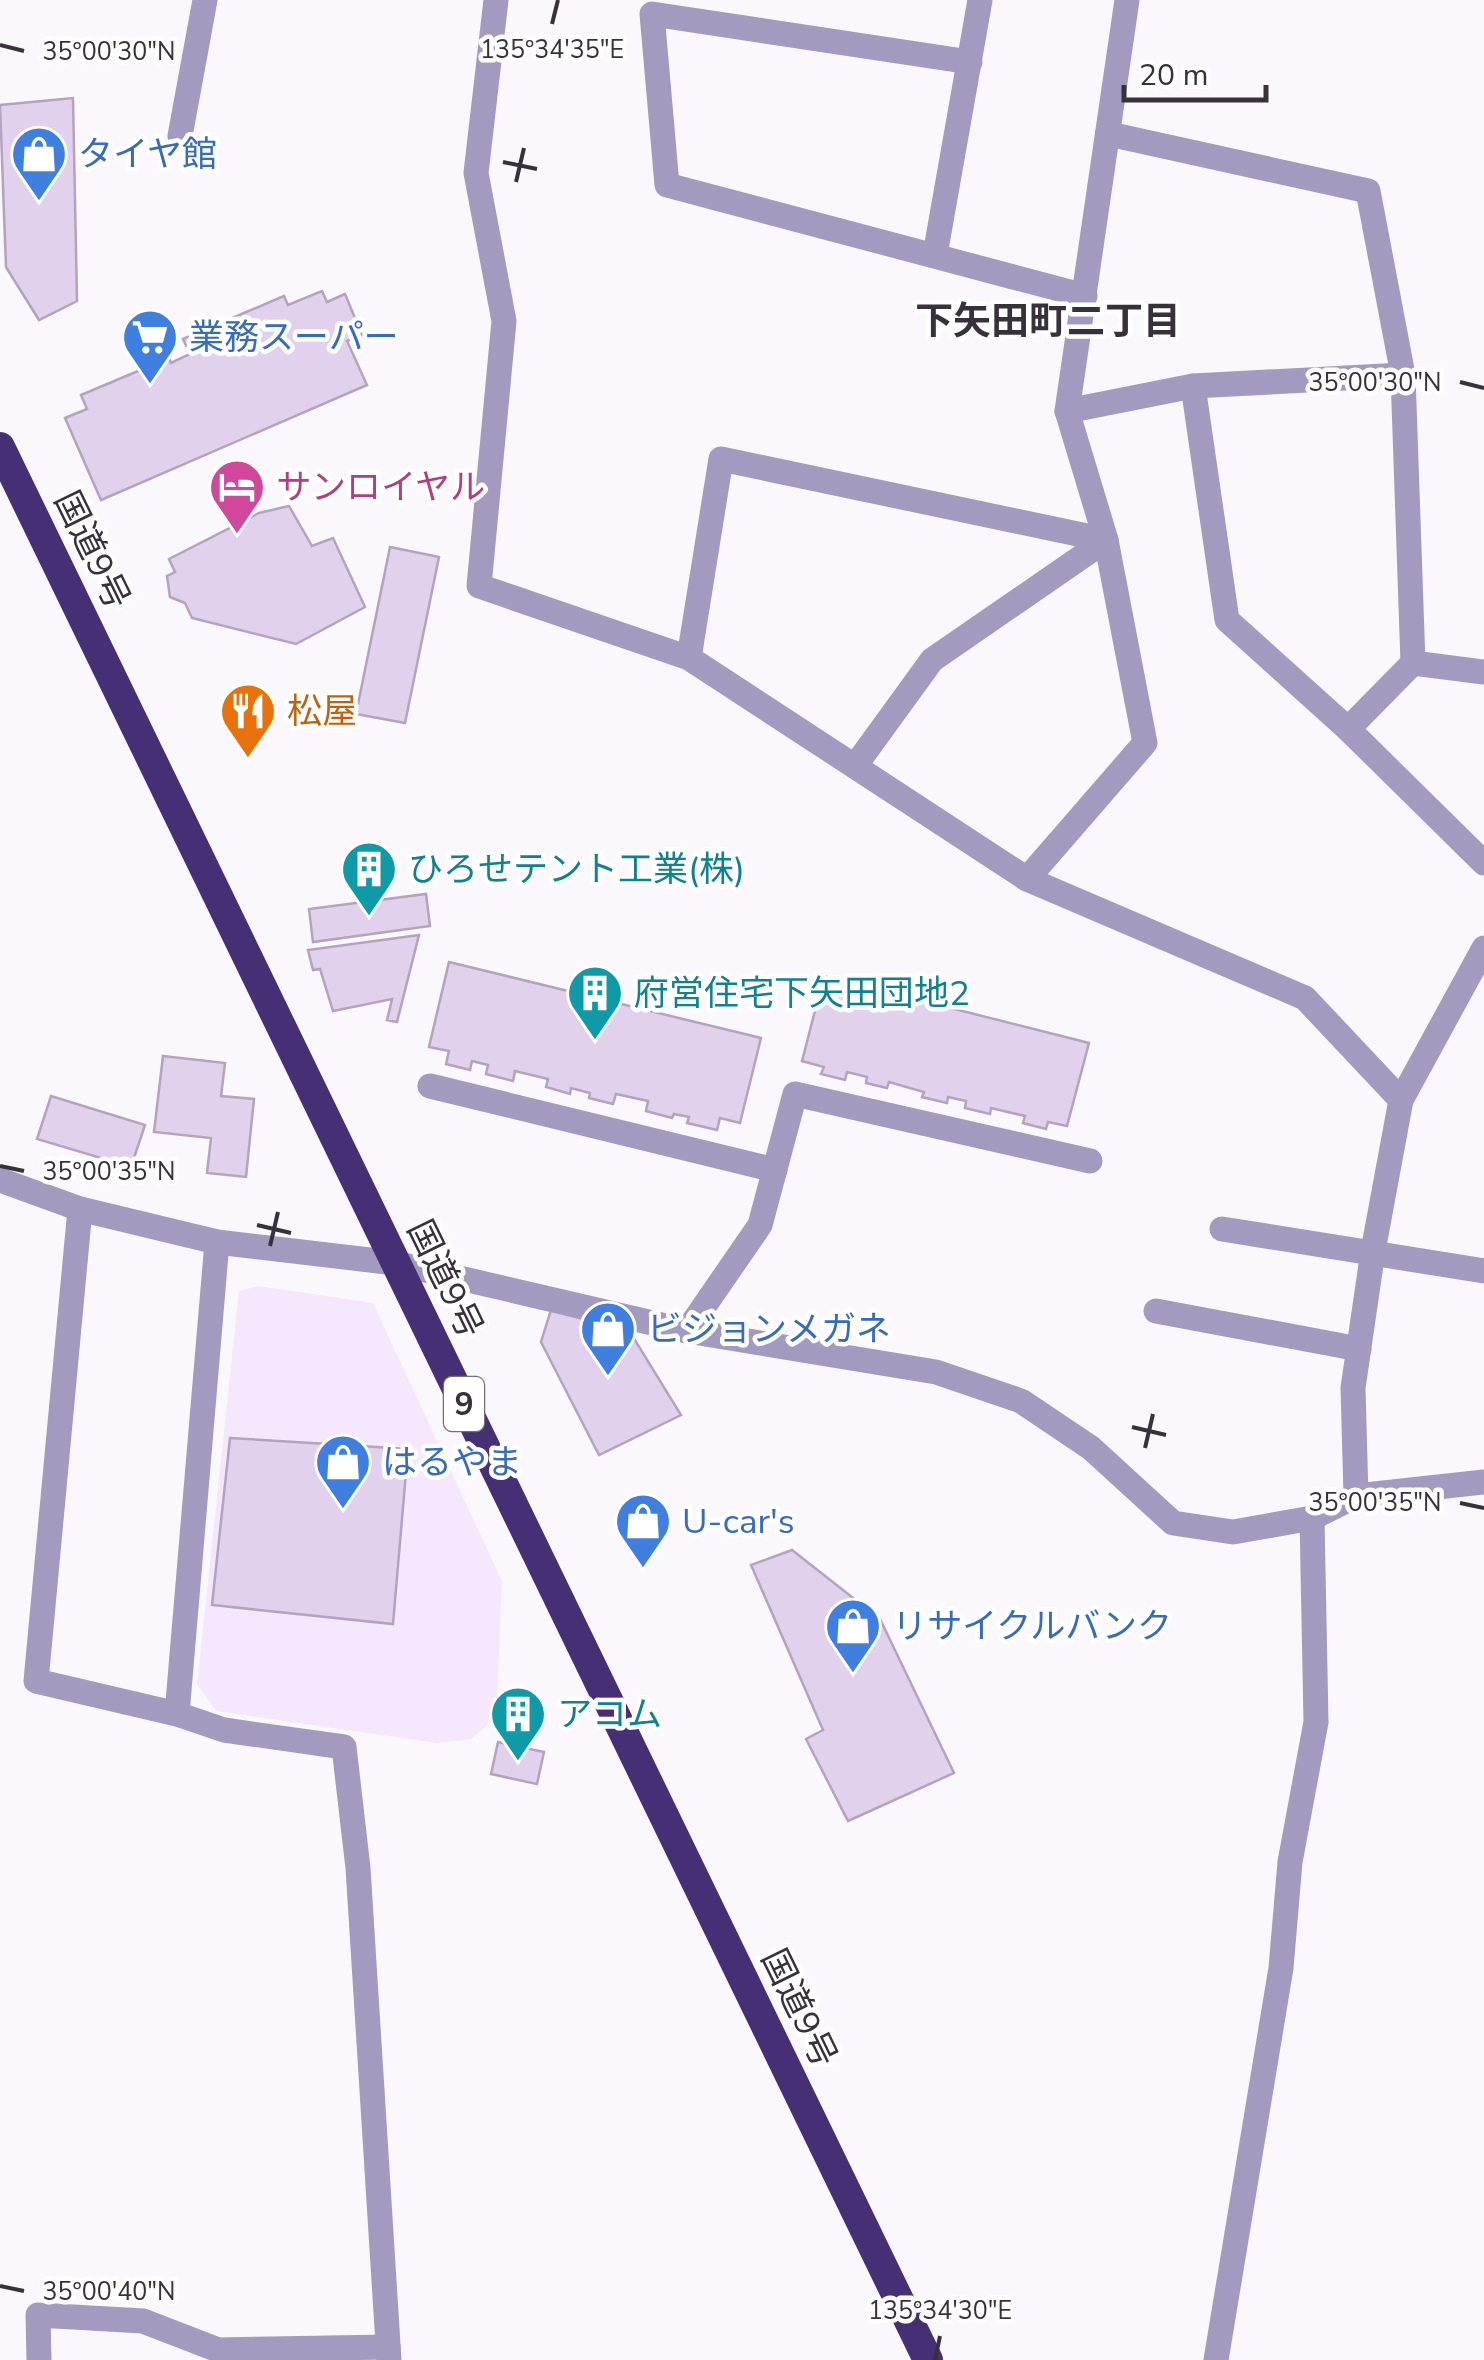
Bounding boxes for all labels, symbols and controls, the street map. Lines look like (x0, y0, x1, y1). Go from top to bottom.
text: 135°34'35"E (480, 33, 624, 67)
text: 35°00'30"N (42, 35, 176, 69)
scale bar (1124, 40, 1266, 102)
text: 20 m (1139, 55, 1208, 96)
shop icon: タイヤ館 (9, 124, 69, 203)
place label: タイヤ館 (78, 131, 217, 178)
district label: 下矢田町二丁目 (915, 296, 1181, 347)
supermarket icon: 業務スーパー (120, 307, 180, 386)
place label: 業務スーパー (189, 314, 399, 361)
text: 35°00'30"N (1308, 366, 1442, 400)
hotel icon: サンロイヤル (207, 457, 267, 536)
place label: サンロイヤル (276, 464, 485, 511)
street label: 国道9号 (43, 483, 141, 617)
restaurant icon: 松屋 (218, 681, 278, 760)
place label: 松屋 (287, 688, 357, 735)
building icon: ひろせテント工業(株) (339, 839, 399, 918)
place label: ひろせテント工業(株) (408, 846, 745, 893)
building icon: 府営住宅下矢田団地2 (565, 963, 625, 1042)
place label: 府営住宅下矢田団地2 (634, 970, 970, 1017)
text: 35°00'35"N (42, 1155, 176, 1189)
street label: 国道9号 (396, 1212, 494, 1346)
shop icon: ビジョンメガネ (578, 1299, 638, 1378)
place label: ビジョンメガネ (647, 1306, 891, 1353)
road number: 9 (444, 1377, 484, 1431)
shop icon: はるやま (313, 1432, 373, 1511)
place label: はるやま (382, 1439, 522, 1486)
text: 35°00'35"N (1308, 1486, 1442, 1520)
shop icon: U-car's (613, 1491, 673, 1570)
place label: U-car's (682, 1498, 795, 1545)
shop icon: リサイクルバンク (823, 1596, 883, 1675)
place label: リサイクルバンク (892, 1603, 1172, 1650)
building icon: アコム (488, 1684, 548, 1763)
place label: アコム (557, 1691, 662, 1738)
street label: 国道9号 (750, 1941, 848, 2075)
text: 35°00'40"N (42, 2275, 176, 2309)
text: 135°34'30"E (868, 2294, 1012, 2328)

